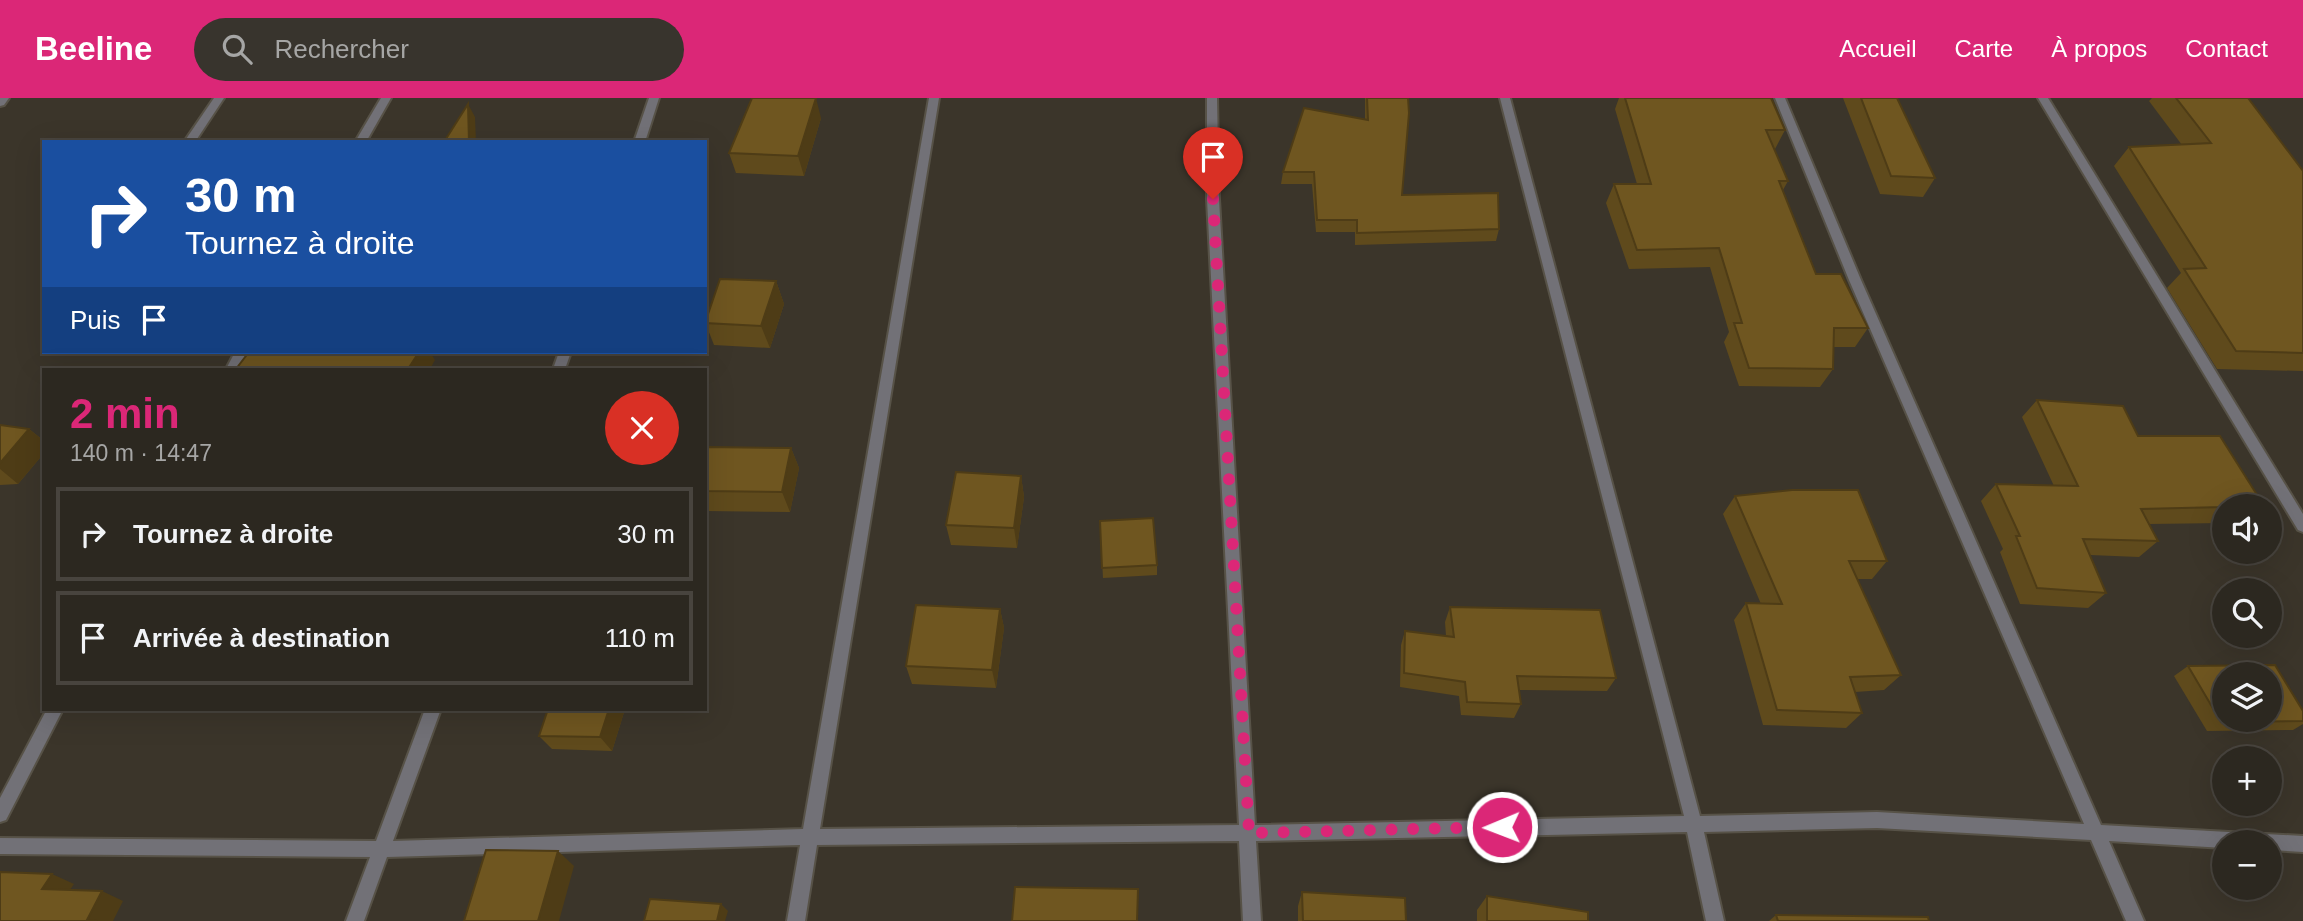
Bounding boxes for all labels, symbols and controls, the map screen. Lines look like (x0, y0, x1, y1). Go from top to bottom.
search box (194, 18, 684, 81)
text: Beeline (35, 30, 152, 67)
icon: search (218, 30, 256, 68)
text: Rechercher (274, 34, 409, 64)
text: Accueil (1839, 35, 1917, 62)
text: Carte (1955, 35, 2013, 62)
text: À propos (2051, 35, 2147, 62)
text: Contact (2185, 35, 2268, 62)
pin (1183, 127, 1243, 199)
icon: arrive (1194, 138, 1232, 176)
icon: right (70, 168, 161, 259)
text: 30 m (185, 168, 297, 222)
text: Tournez à droite (185, 225, 414, 261)
icon: arrive (135, 301, 173, 339)
text: Puis (70, 305, 121, 335)
text: 2 min (70, 390, 180, 437)
button: close (605, 391, 679, 465)
text: 140 m · 14:47 (70, 440, 212, 466)
map controls (2212, 494, 2282, 900)
button: sound (2212, 494, 2282, 564)
icon: right (74, 515, 112, 553)
text: Tournez à droite (133, 519, 333, 549)
text: 30 m (617, 519, 675, 549)
button: search (2212, 578, 2282, 648)
icon: arrive (74, 619, 112, 657)
text: Arrivée à destination (133, 623, 390, 653)
text: 110 m (605, 623, 675, 653)
button: layers (2212, 662, 2282, 732)
button: + (2212, 746, 2282, 816)
position arrow (1465, 790, 1539, 864)
button: − (2212, 830, 2282, 900)

